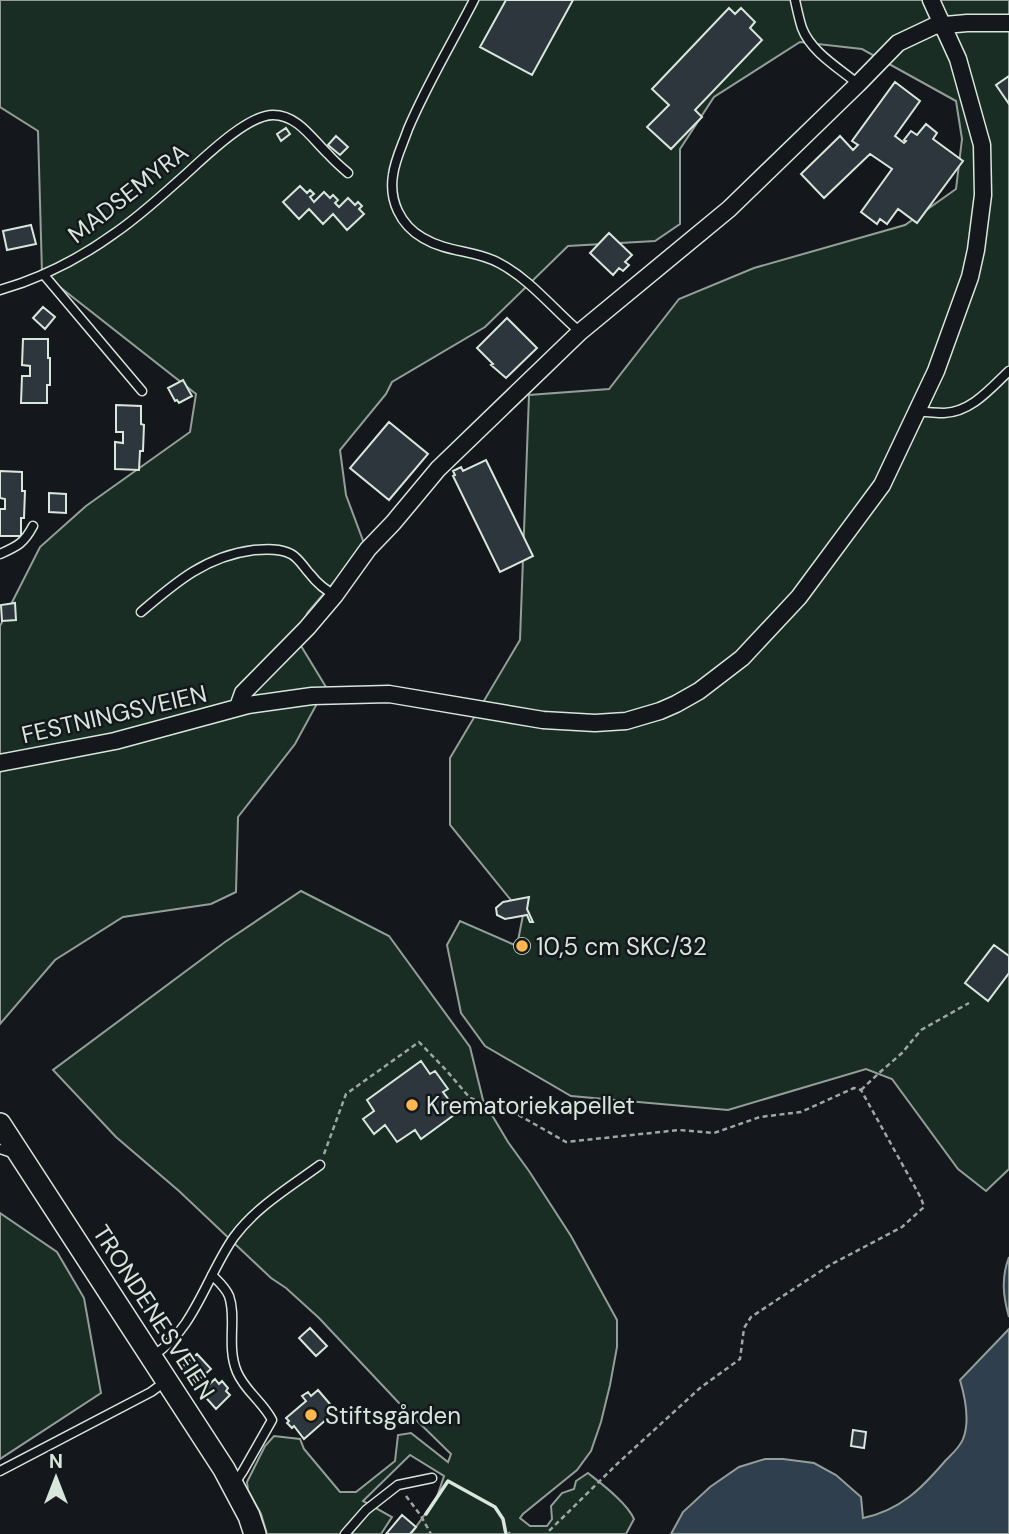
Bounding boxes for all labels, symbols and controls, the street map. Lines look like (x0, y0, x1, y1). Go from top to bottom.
street label: MADSEMYRA (62, 136, 194, 250)
street label: FESTNINGSVEIEN (18, 678, 210, 750)
place label: 10,5 cm SKC/32 (536, 931, 707, 962)
marker: 10,5 cm SKC/32 (514, 938, 530, 954)
place label: Krematoriekapellet (426, 1090, 635, 1121)
marker: Krematoriekapellet (404, 1097, 420, 1113)
street label: TRONDENESVEIEN (86, 1219, 222, 1405)
place label: Stiftsgården (325, 1400, 461, 1431)
marker: Stiftsgården (303, 1407, 319, 1423)
north arrow (21, 1443, 91, 1513)
text: N (49, 1449, 63, 1474)

